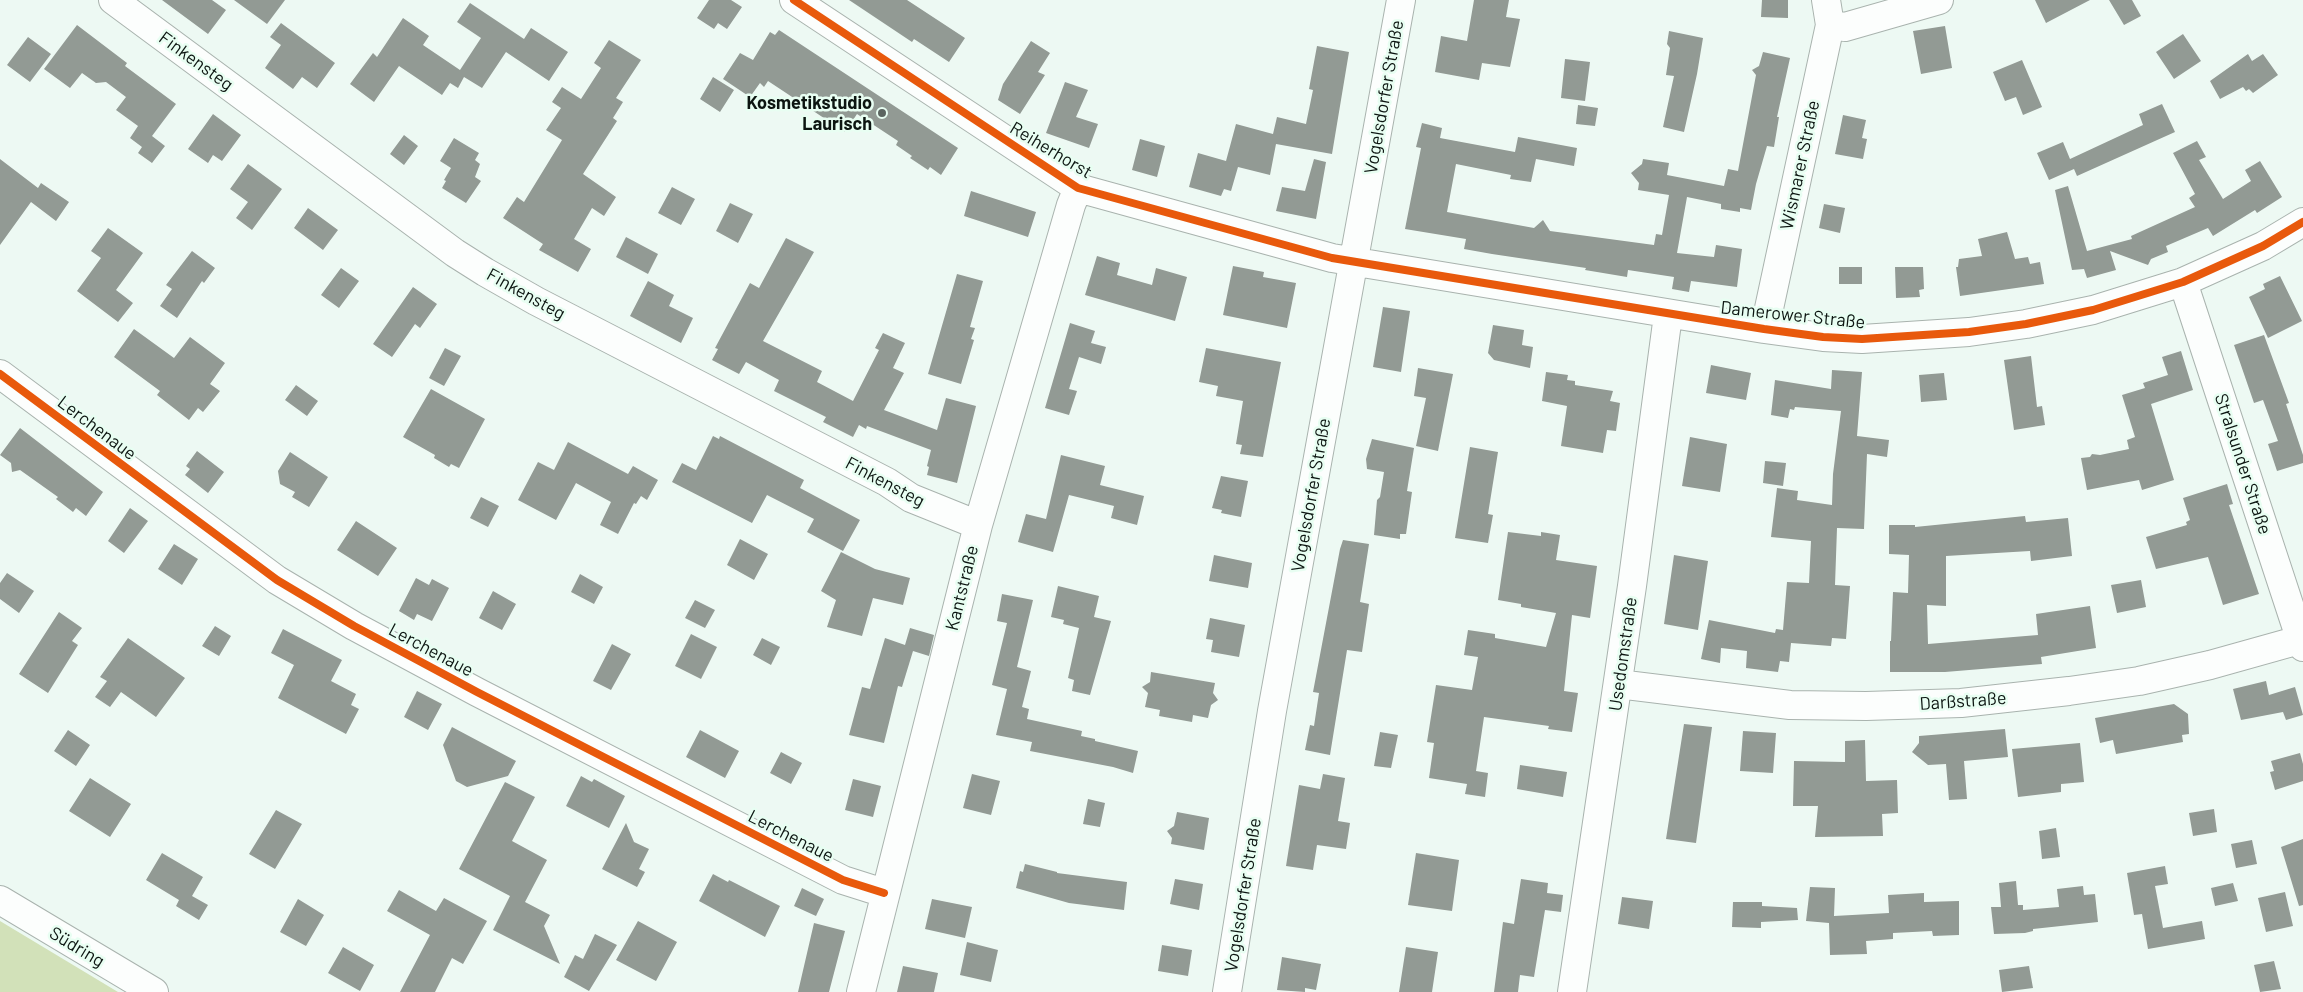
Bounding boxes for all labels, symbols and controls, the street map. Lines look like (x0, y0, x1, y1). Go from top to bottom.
street label: Vogelsdorfer Straße (1360, 18, 1408, 176)
street label: Finkensteg (155, 27, 237, 95)
place label: Kosmetikstudio Laurisch (746, 92, 872, 134)
street label: Wismarer Straße (1776, 98, 1824, 232)
marker: Kosmetikstudio Laurisch (876, 107, 888, 119)
street label: Reiherhorst (1006, 117, 1096, 183)
street label: Finkensteg (483, 264, 569, 324)
street label: Damerower Straße (1720, 297, 1866, 333)
street label: Lerchenaue (53, 391, 141, 465)
street label: Stralsunder Straße (2210, 391, 2276, 537)
street label: Vogelsdorfer Straße (1287, 416, 1335, 574)
street label: Finkensteg (842, 452, 928, 512)
street label: Kantstraße (941, 543, 983, 633)
street label: Usedomstraße (1604, 596, 1642, 712)
street label: Lerchenaue (385, 619, 477, 681)
street label: Darßstraße (1919, 687, 2007, 715)
street label: Lerchenaue (745, 805, 837, 867)
street label: Vogelsdorfer Straße (1220, 816, 1266, 974)
street label: Südring (46, 922, 108, 972)

